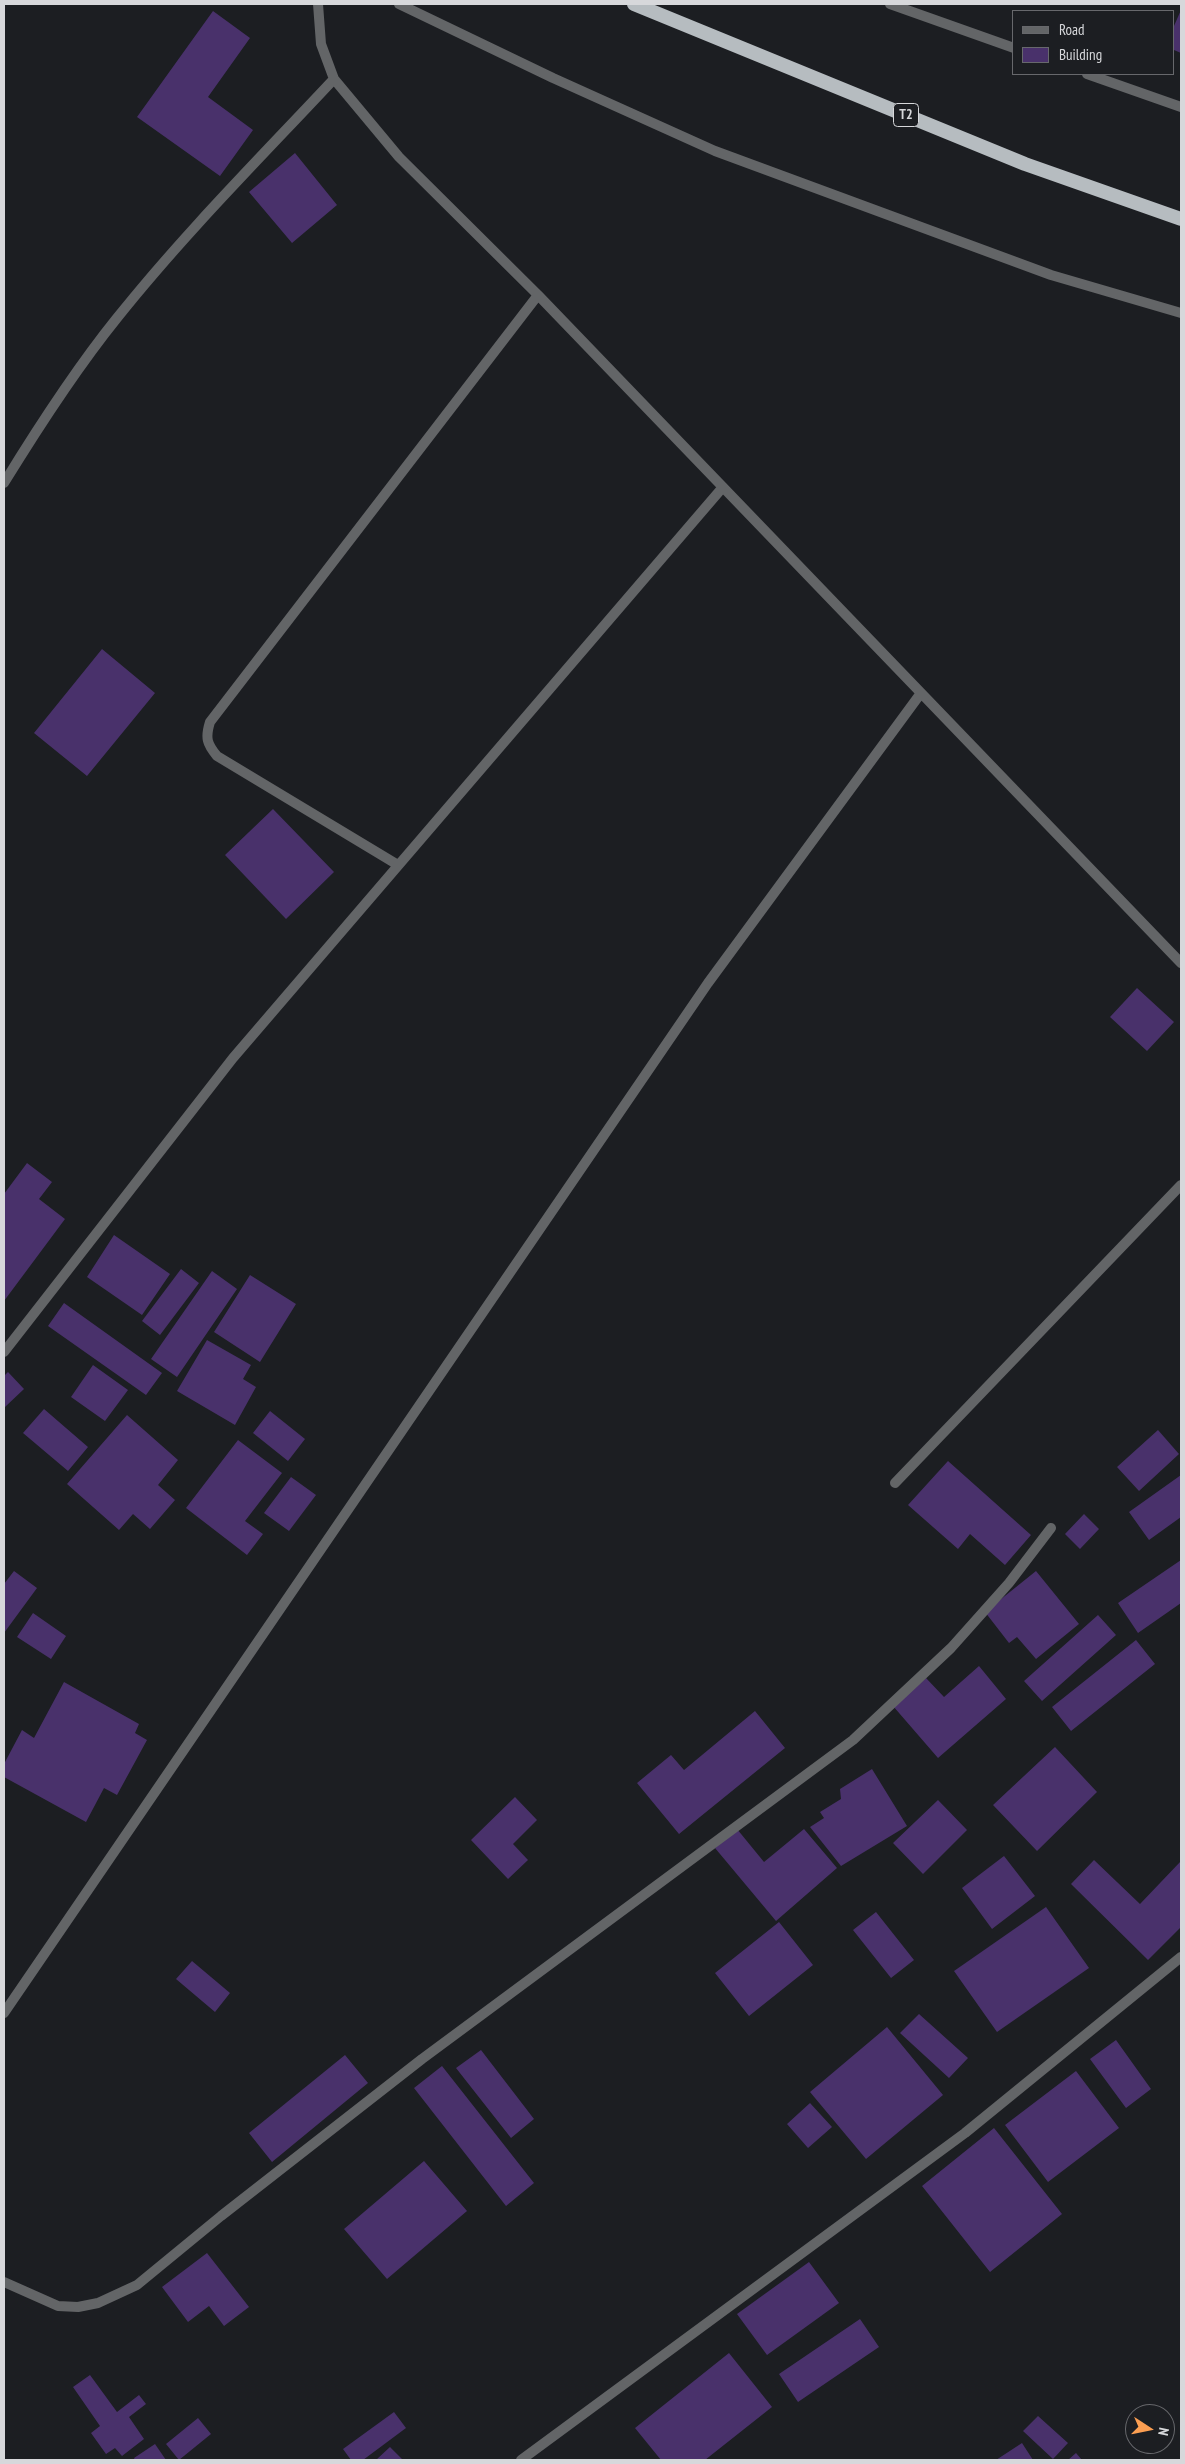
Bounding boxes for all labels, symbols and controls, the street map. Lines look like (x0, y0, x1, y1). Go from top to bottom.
legend (1012, 10, 1175, 75)
text: Road (1059, 20, 1085, 39)
text: Building (1059, 45, 1102, 64)
road number: T2 (894, 104, 918, 126)
north arrow (1125, 2404, 1175, 2454)
text: N (1154, 2426, 1173, 2437)

